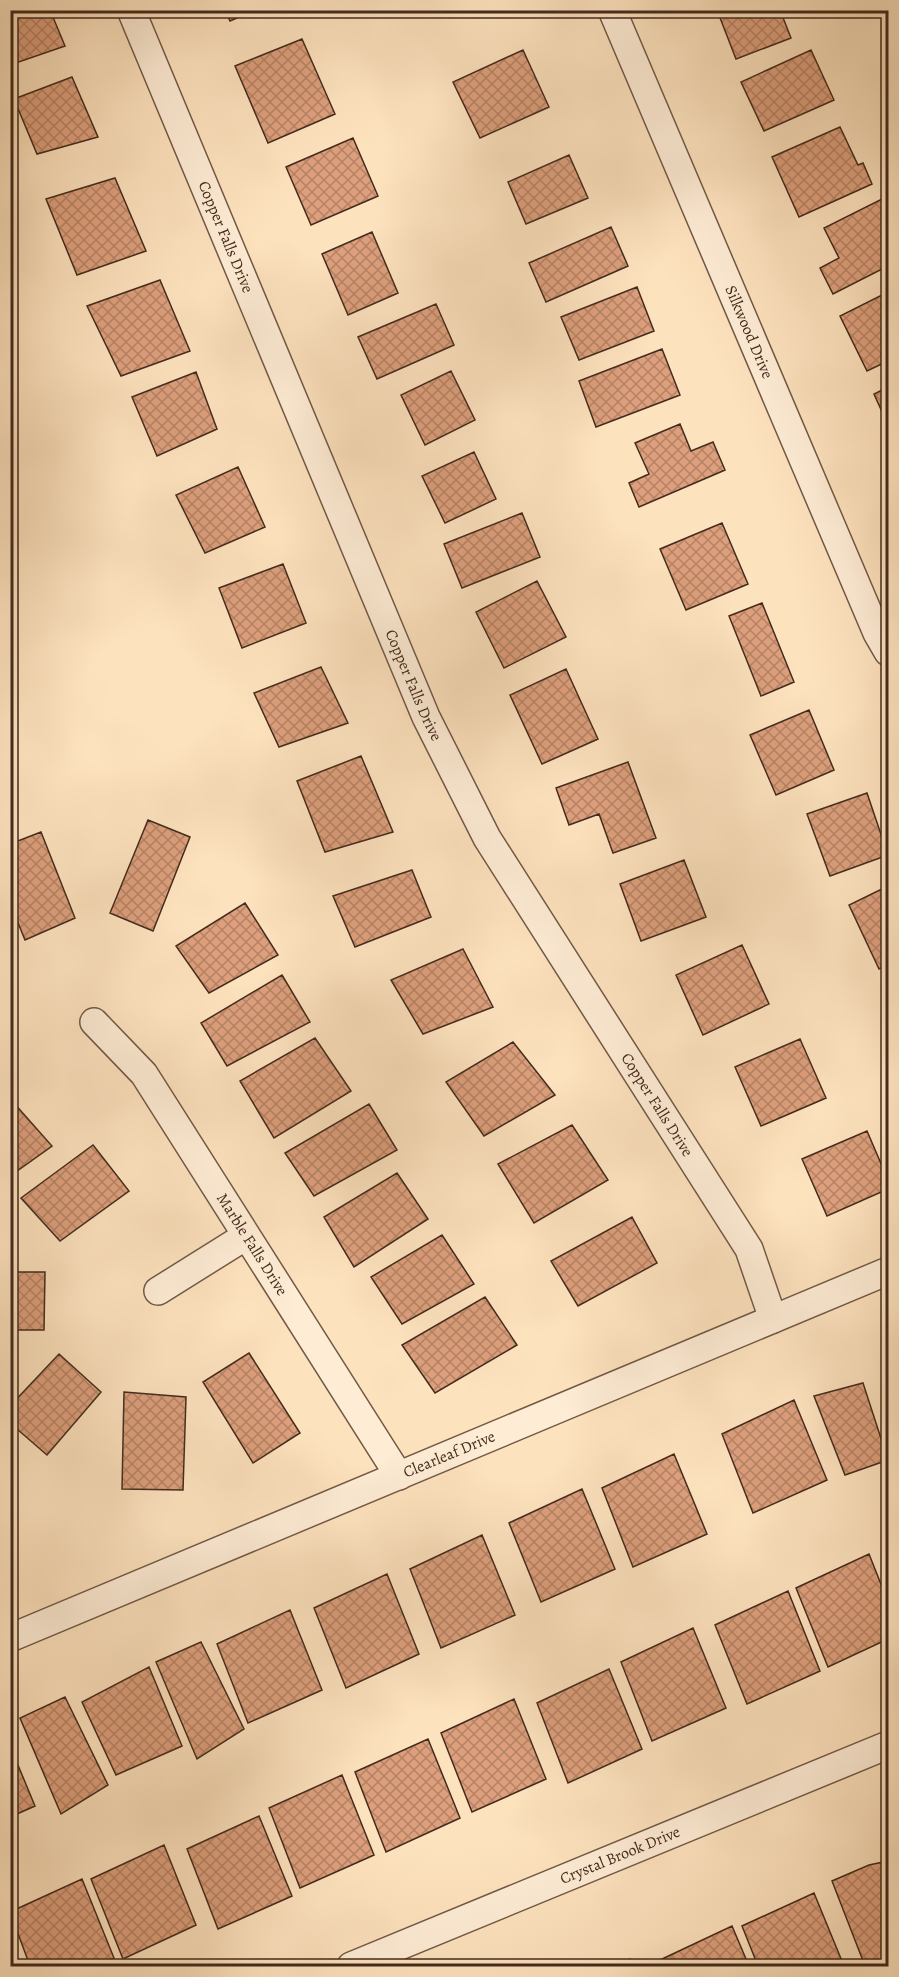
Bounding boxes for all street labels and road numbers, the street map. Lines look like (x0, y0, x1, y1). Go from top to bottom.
street label: Copper Falls Drive (193, 178, 259, 296)
street label: Silkwood Drive (719, 282, 779, 382)
street label: Copper Falls Drive (380, 626, 447, 745)
street label: Copper Falls Drive (616, 1049, 698, 1161)
street label: Marble Falls Drive (211, 1189, 293, 1300)
street label: Clearleaf Drive (400, 1425, 498, 1483)
street label: Crystal Brook Drive (557, 1821, 683, 1890)

